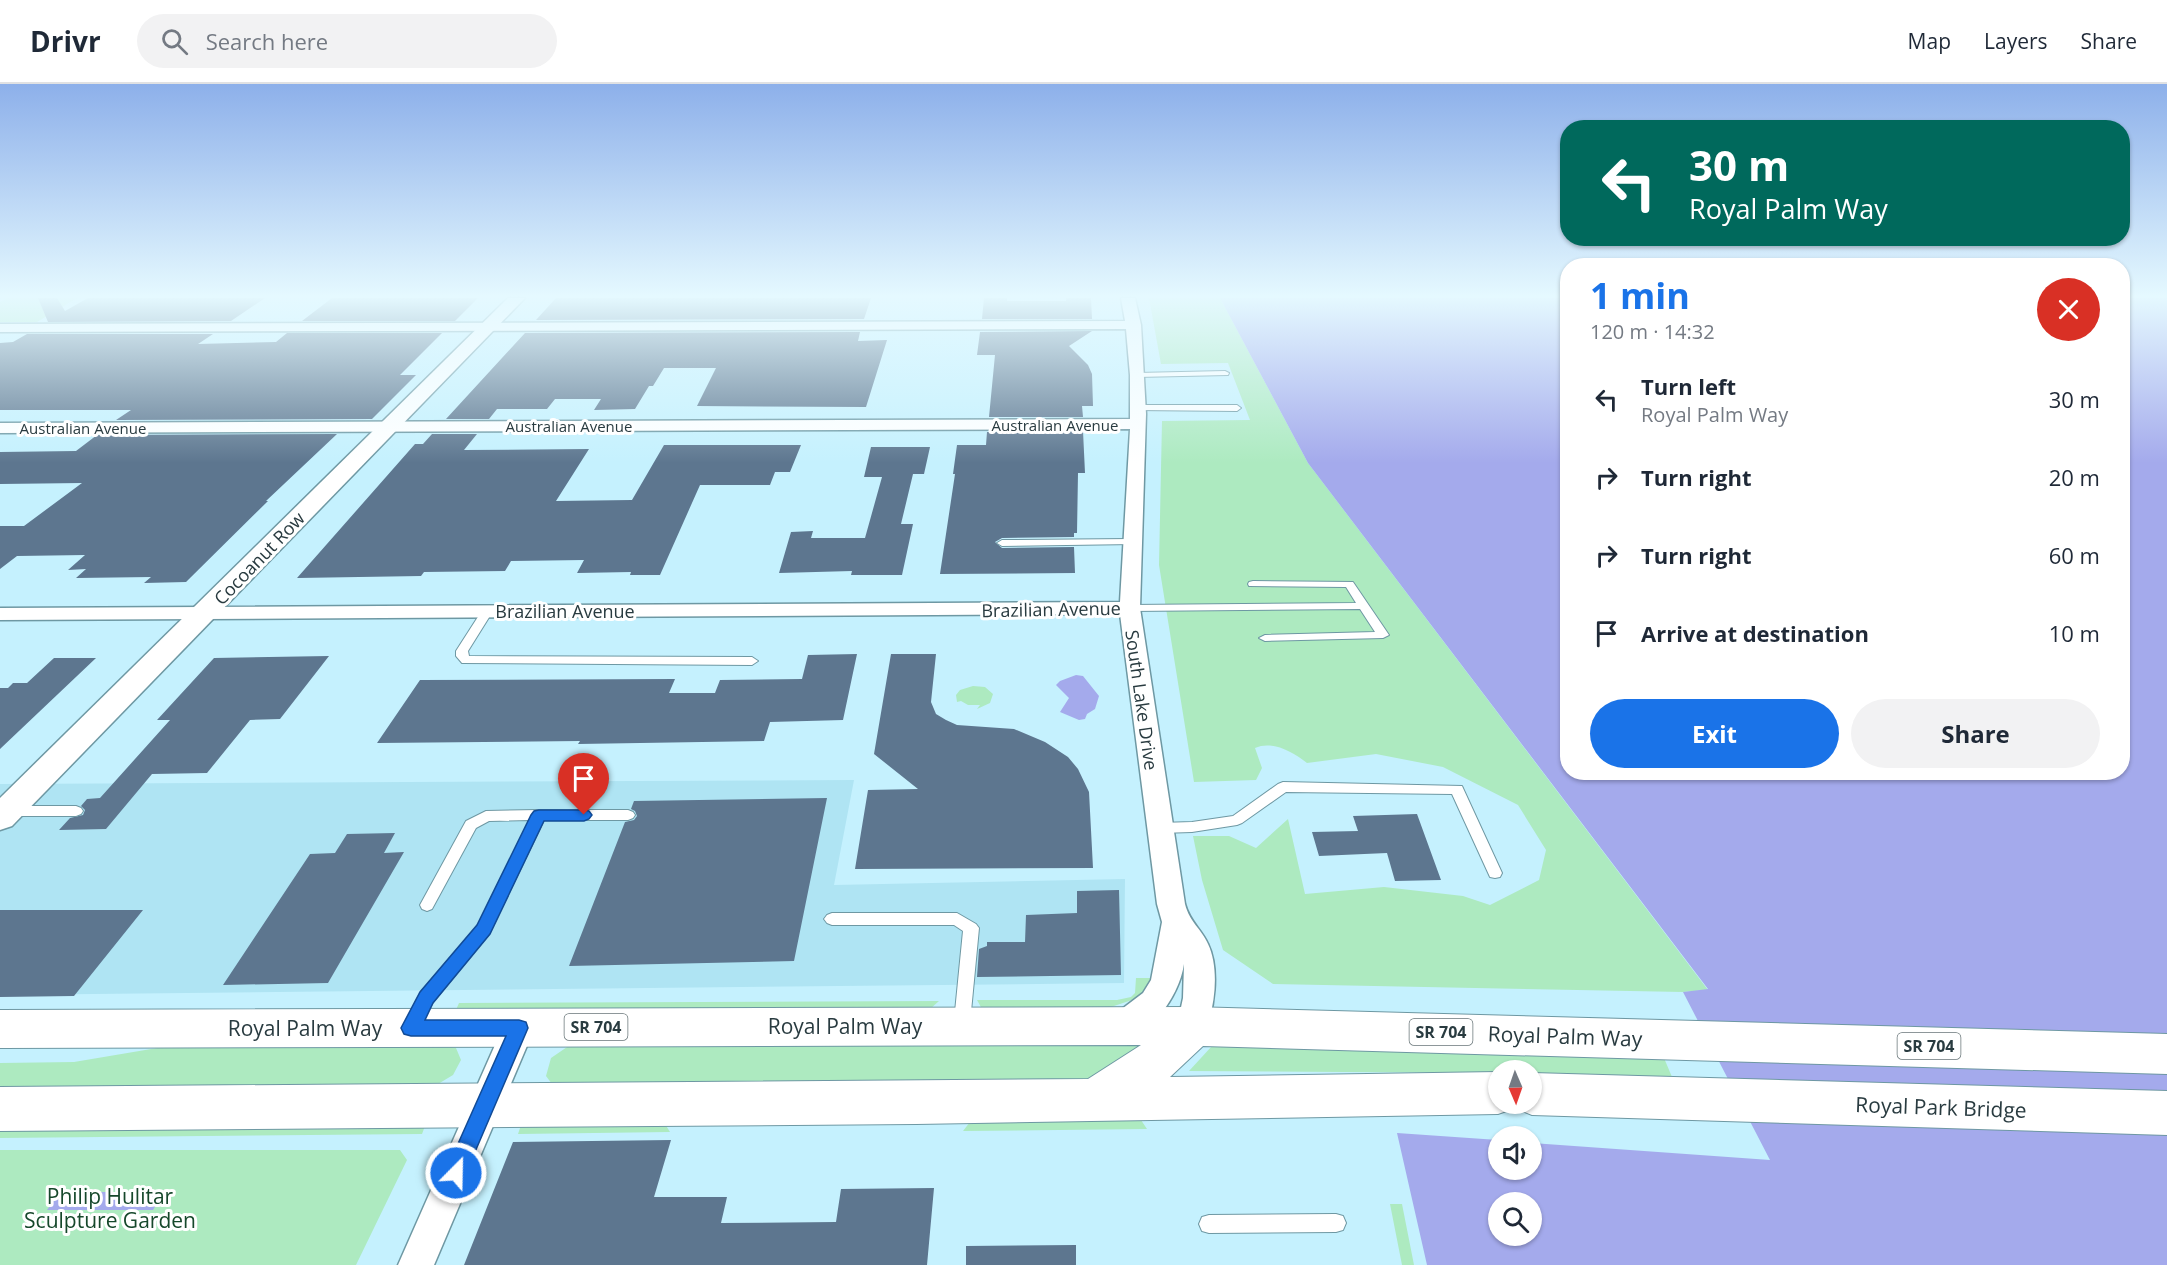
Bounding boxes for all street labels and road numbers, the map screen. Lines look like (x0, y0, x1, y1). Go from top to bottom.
street label: Australian Avenue (992, 415, 1118, 435)
street label: Australian Avenue (506, 416, 632, 436)
street label: Australian Avenue (20, 418, 146, 438)
street label: Cocoanut Row (208, 506, 310, 610)
street label: Brazilian Avenue (981, 596, 1121, 622)
street label: Brazilian Avenue (495, 599, 635, 623)
street label: South Lake Drive (1120, 628, 1164, 772)
street label: Royal Palm Way (768, 1012, 923, 1040)
street label: Royal Palm Way (228, 1014, 383, 1042)
road number: SR 704 (564, 1014, 628, 1040)
road number: SR 704 (1410, 1019, 1472, 1045)
street label: Royal Palm Way (1487, 1019, 1643, 1053)
road number: SR 704 (1898, 1033, 1960, 1059)
street label: Royal Park Bridge (1855, 1090, 2027, 1124)

